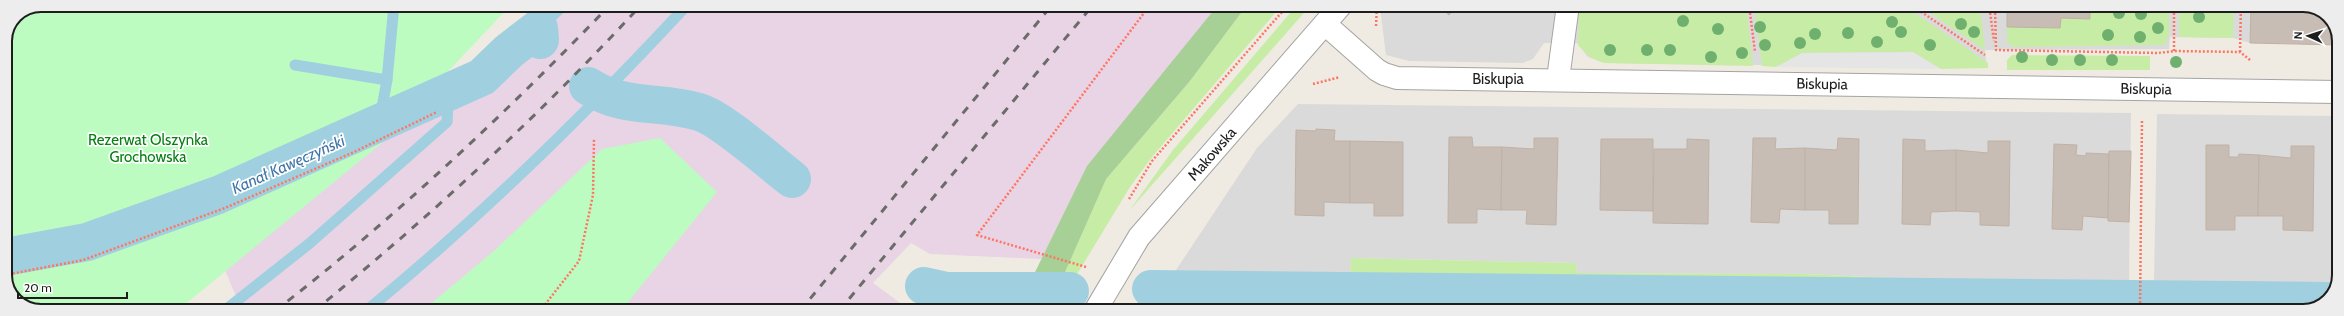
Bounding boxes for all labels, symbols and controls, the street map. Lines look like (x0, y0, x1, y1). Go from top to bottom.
north arrow (2288, 16, 2328, 56)
text: N (2291, 31, 2305, 40)
street label: Biskupia (1472, 70, 1525, 88)
street label: Biskupia (1796, 75, 1849, 93)
street label: Biskupia (2120, 80, 2173, 98)
street label: Makowska (1184, 123, 1241, 184)
park label: Rezerwat Olszynka Grochowska (88, 131, 209, 166)
water label: Kanał Kawęczyński (229, 131, 348, 198)
scale bar (18, 274, 127, 300)
text: 20 m (24, 280, 52, 295)

